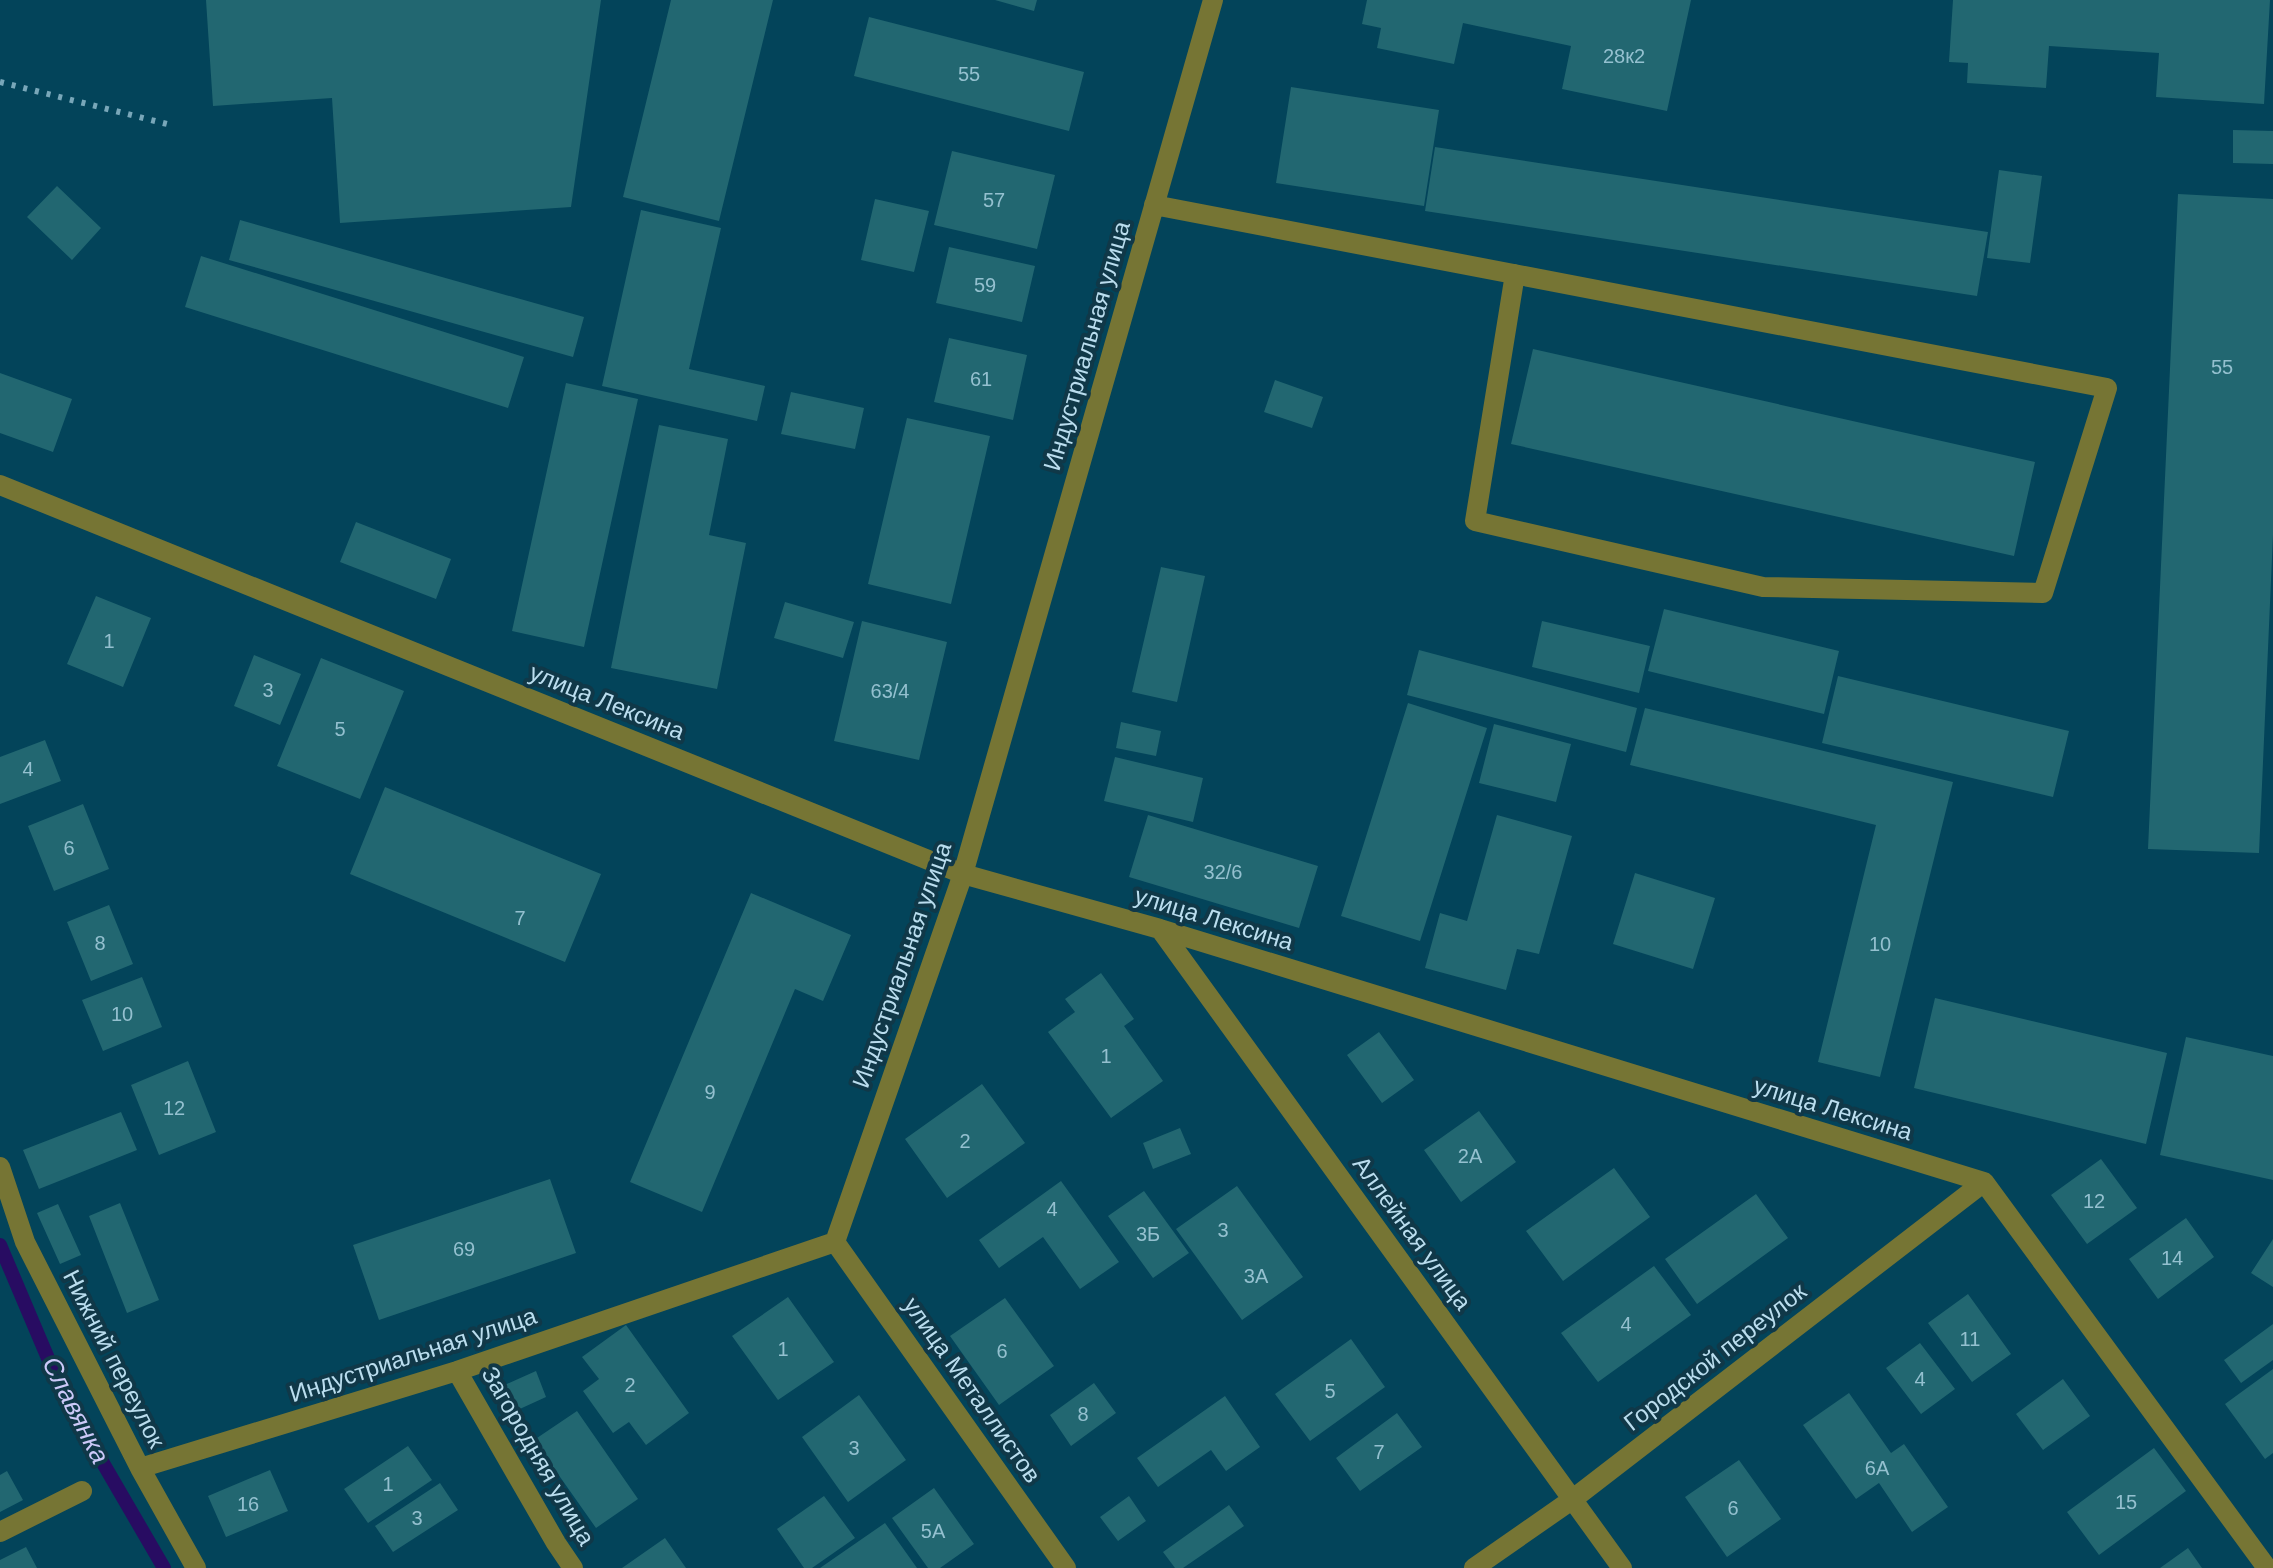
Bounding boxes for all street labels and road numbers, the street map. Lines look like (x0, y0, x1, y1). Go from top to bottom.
street label: Индустриальная улица (1038, 217, 1135, 474)
street label: улица Лексина (526, 658, 689, 745)
street label: Индустриальная улица (847, 838, 957, 1091)
street label: улица Лексина (1132, 882, 1297, 956)
street label: улица Лексина (1751, 1072, 1916, 1146)
street label: Аллейная улица (1348, 1151, 1477, 1315)
street label: Нижний переулок (58, 1265, 171, 1453)
street label: Городской переулок (1618, 1277, 1811, 1436)
street label: улица Металлистов (898, 1292, 1046, 1487)
street label: Индустриальная улица (286, 1302, 540, 1407)
street label: Загородняя улица (476, 1362, 601, 1550)

